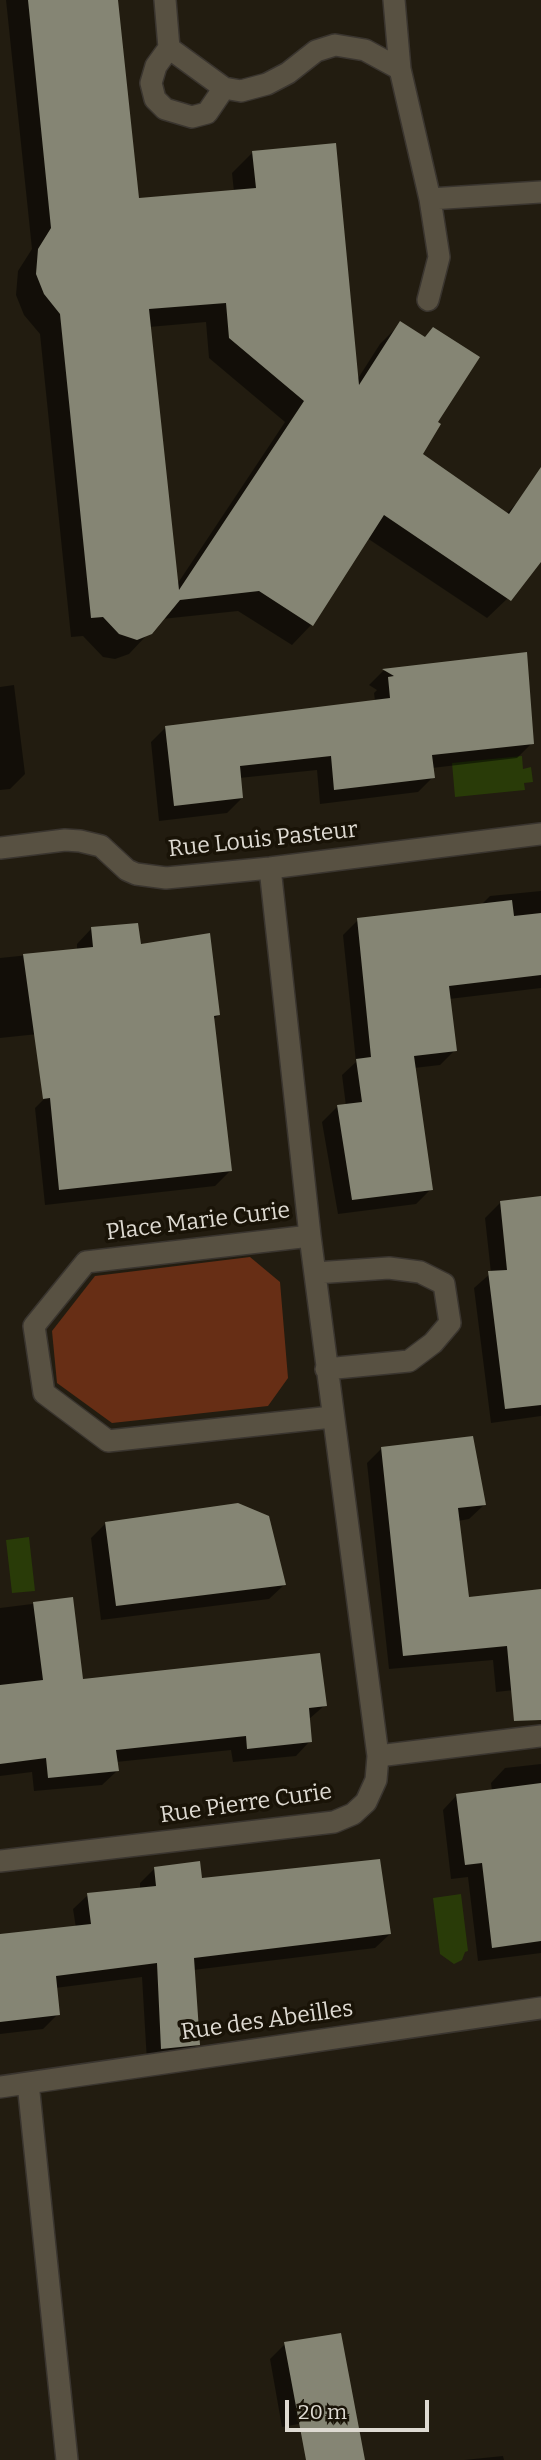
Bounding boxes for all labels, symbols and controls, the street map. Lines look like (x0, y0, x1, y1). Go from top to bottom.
street label: Rue Louis Pasteur (167, 816, 359, 864)
street label: Place Marie Curie (104, 1197, 292, 1247)
street label: Rue Pierre Curie (158, 1778, 334, 1830)
street label: Rue des Abeilles (179, 1995, 355, 2047)
scale bar (289, 2386, 433, 2430)
text: 20 m (298, 2399, 347, 2425)

